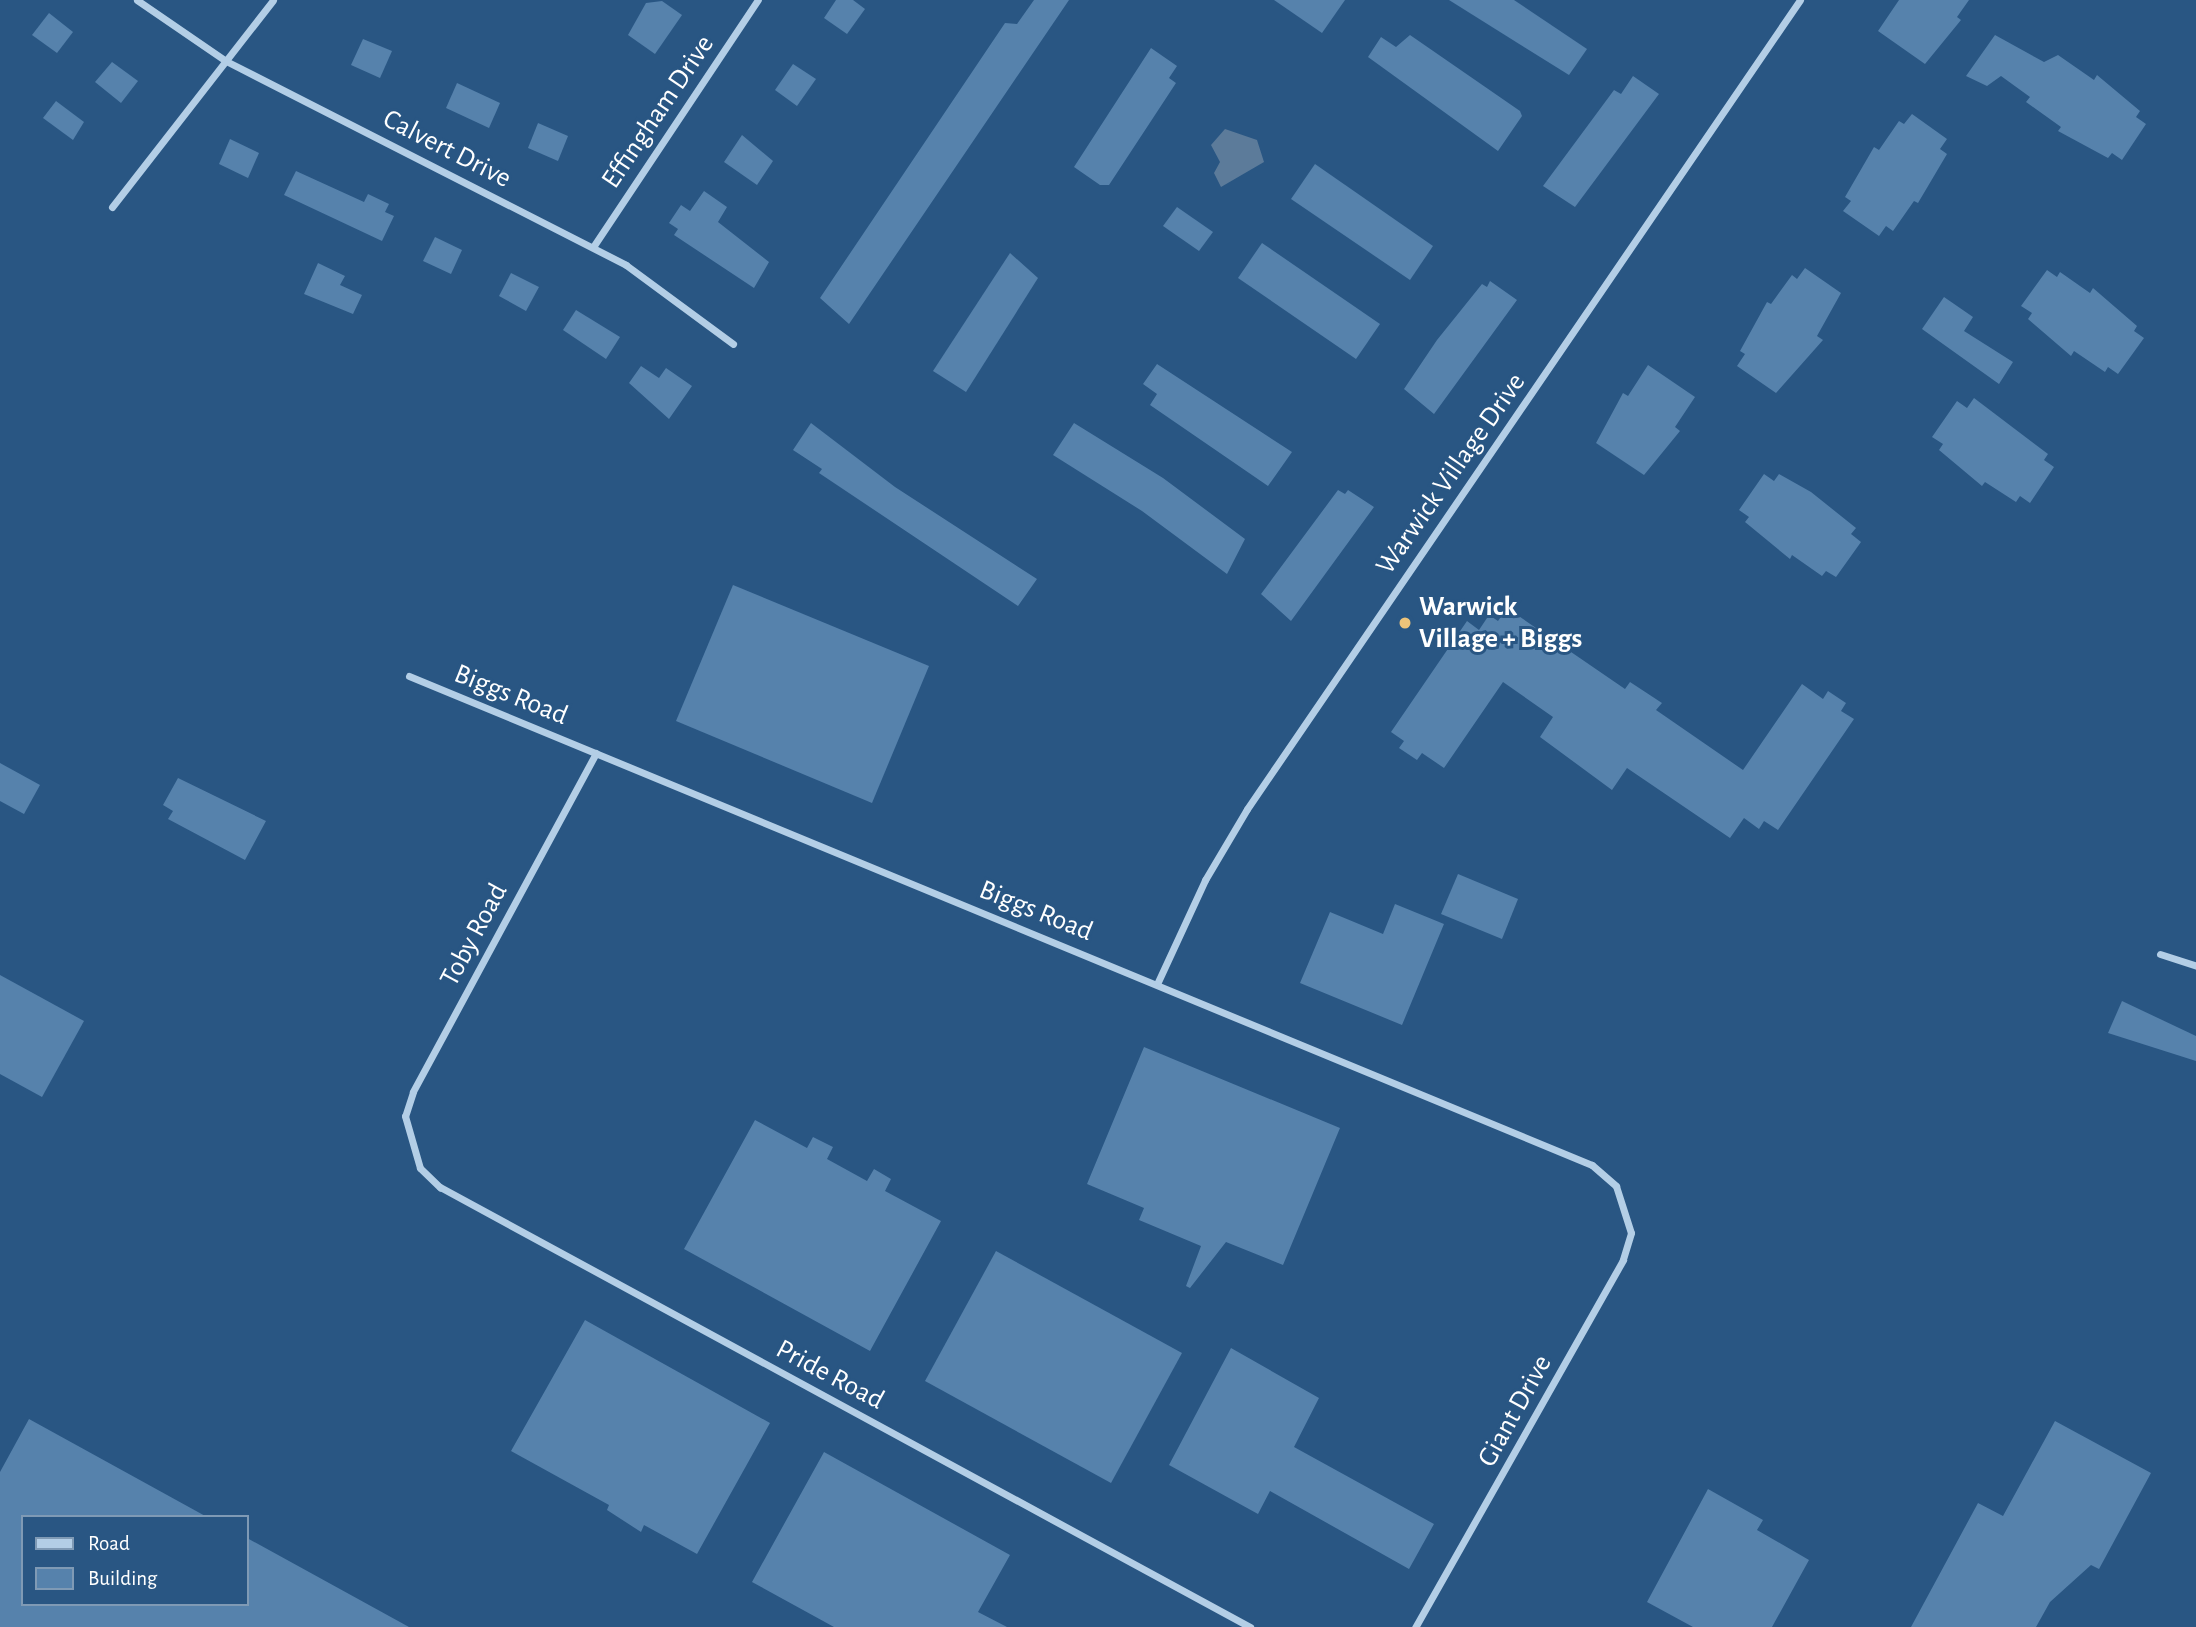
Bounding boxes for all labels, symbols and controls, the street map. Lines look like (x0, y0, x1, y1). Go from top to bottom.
street label: Effingham Drive (594, 29, 722, 195)
street label: Calvert Drive (377, 102, 517, 196)
street label: Warwick Village Drive (1369, 367, 1533, 581)
place label: Warwick Village + Biggs (1419, 590, 1582, 656)
marker: Warwick Village + Biggs (1397, 615, 1413, 631)
street label: Biggs Road (449, 657, 573, 733)
street label: Biggs Road (974, 873, 1098, 949)
street label: Toby Road (433, 878, 515, 992)
street label: Pride Road (770, 1333, 890, 1417)
street label: Giant Drive (1471, 1349, 1559, 1473)
legend (21, 1515, 248, 1606)
text: Road (88, 1533, 130, 1554)
text: Building (88, 1568, 157, 1589)

